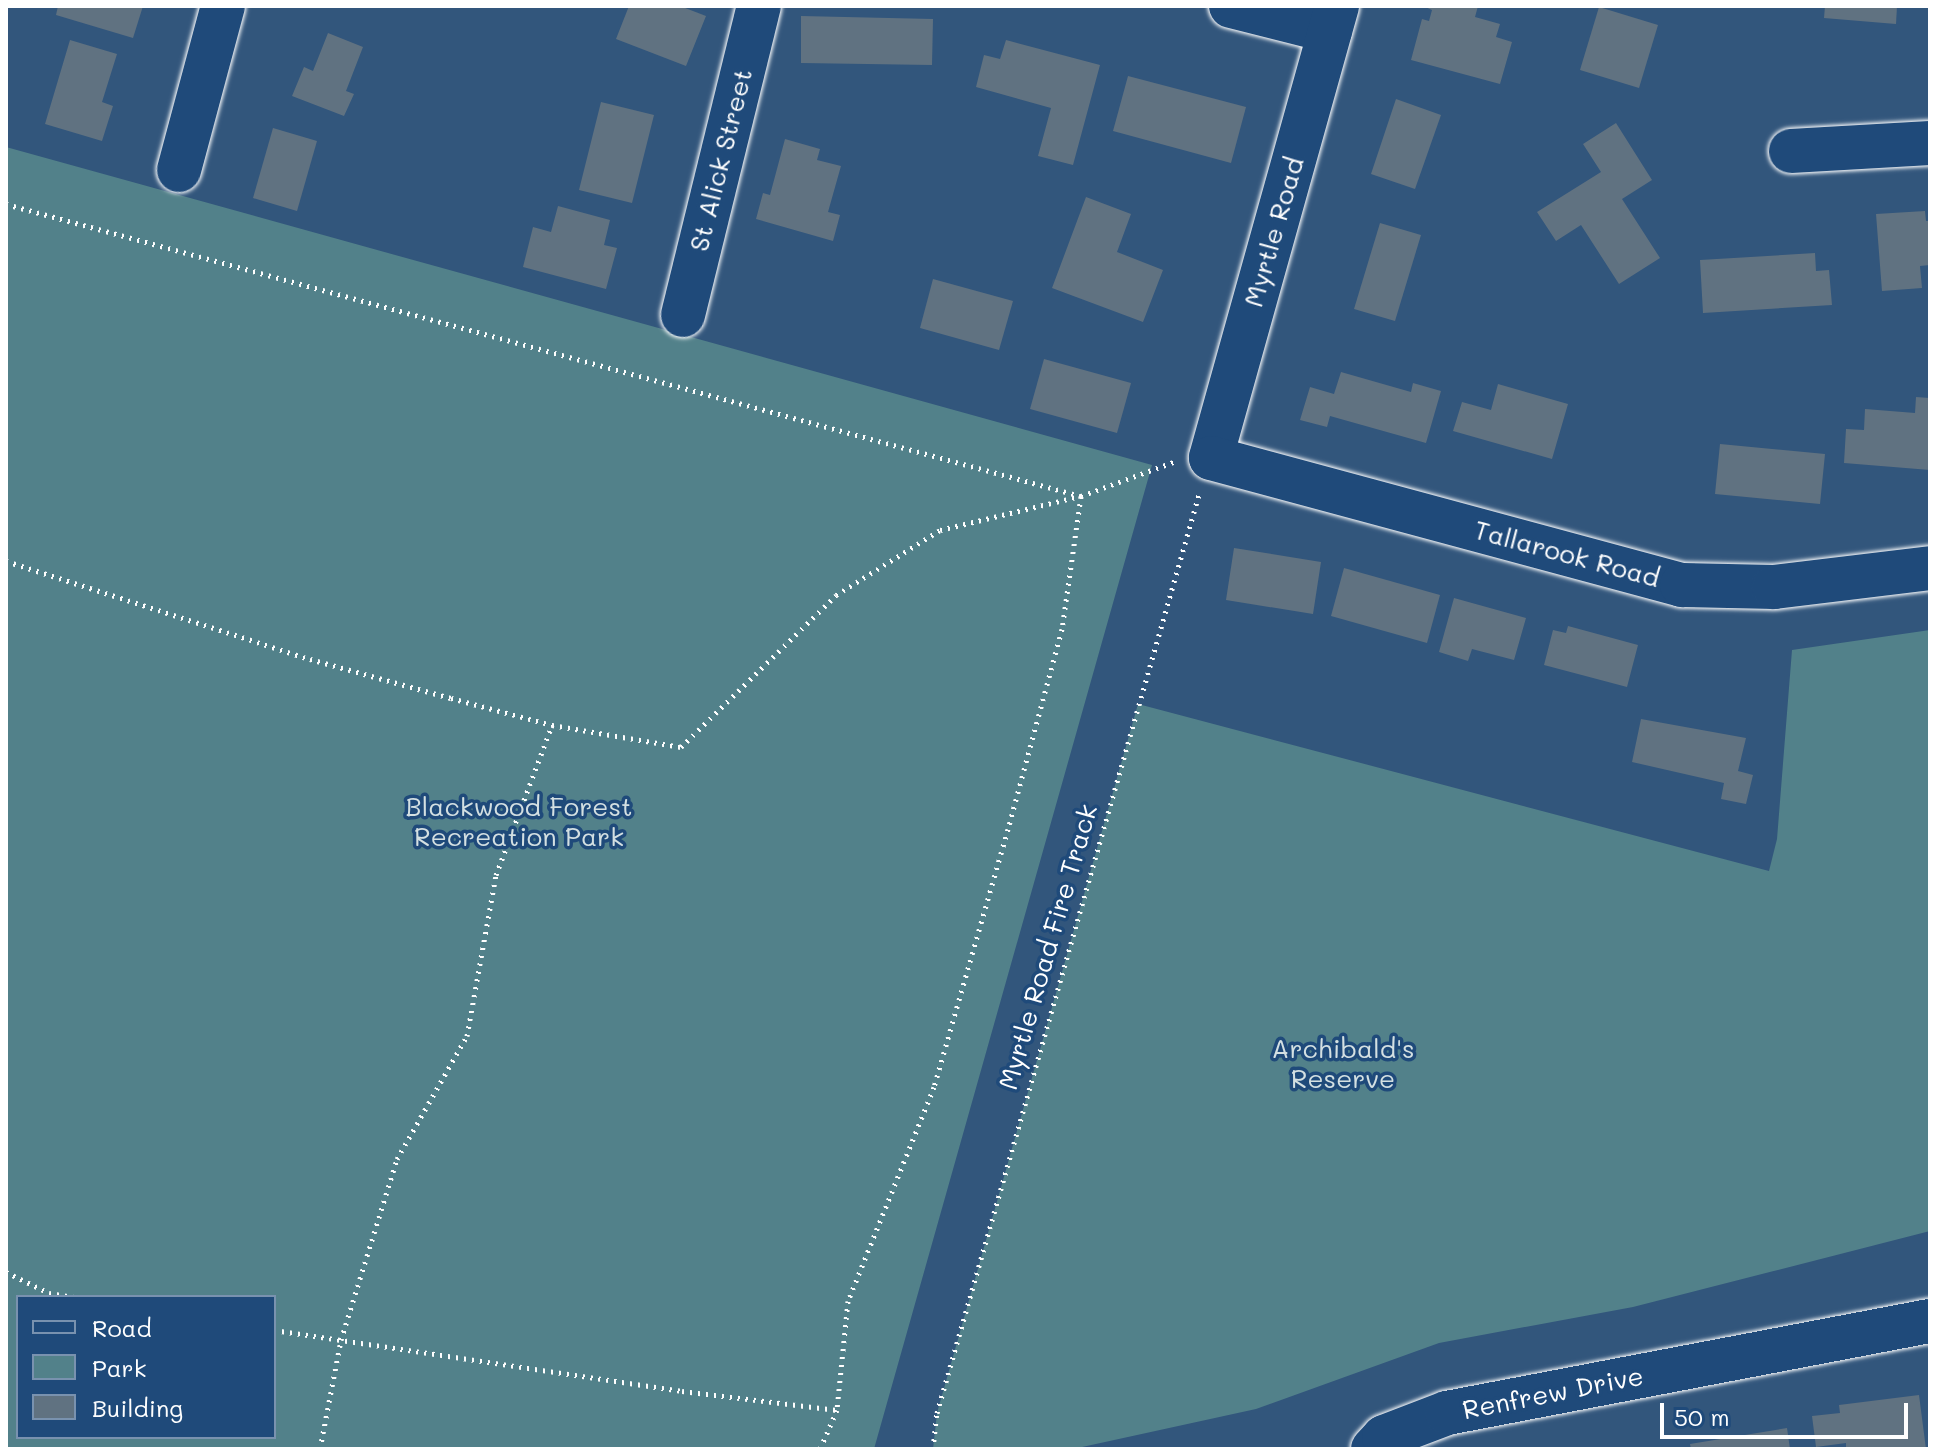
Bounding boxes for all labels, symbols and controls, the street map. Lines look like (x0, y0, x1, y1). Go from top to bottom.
street label: St Alick Street (683, 65, 759, 255)
street label: Myrtle Road (1238, 153, 1310, 311)
street label: Tallarook Road (1471, 514, 1663, 594)
park label: Blackwood Forest Recreation Park (406, 791, 632, 852)
street label: Myrtle Road Fire Track (992, 801, 1104, 1093)
park label: Archibald's Reserve (1271, 1033, 1415, 1094)
legend (16, 1295, 276, 1439)
text: Road (92, 1312, 152, 1343)
text: Park (92, 1352, 146, 1383)
street label: Renfrew Drive (1460, 1360, 1646, 1426)
scale bar (1664, 1387, 1912, 1437)
text: Building (92, 1392, 183, 1423)
text: 50 m (1674, 1401, 1730, 1432)

